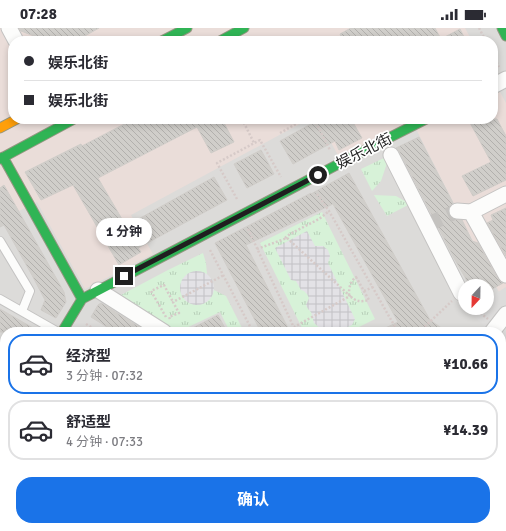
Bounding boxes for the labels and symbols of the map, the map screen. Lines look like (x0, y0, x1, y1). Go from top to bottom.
street label: 娱乐北街 (333, 129, 395, 173)
route start (309, 166, 327, 184)
callout: 1 分钟 (96, 218, 152, 246)
route end (115, 267, 133, 285)
north arrow (458, 279, 494, 315)

